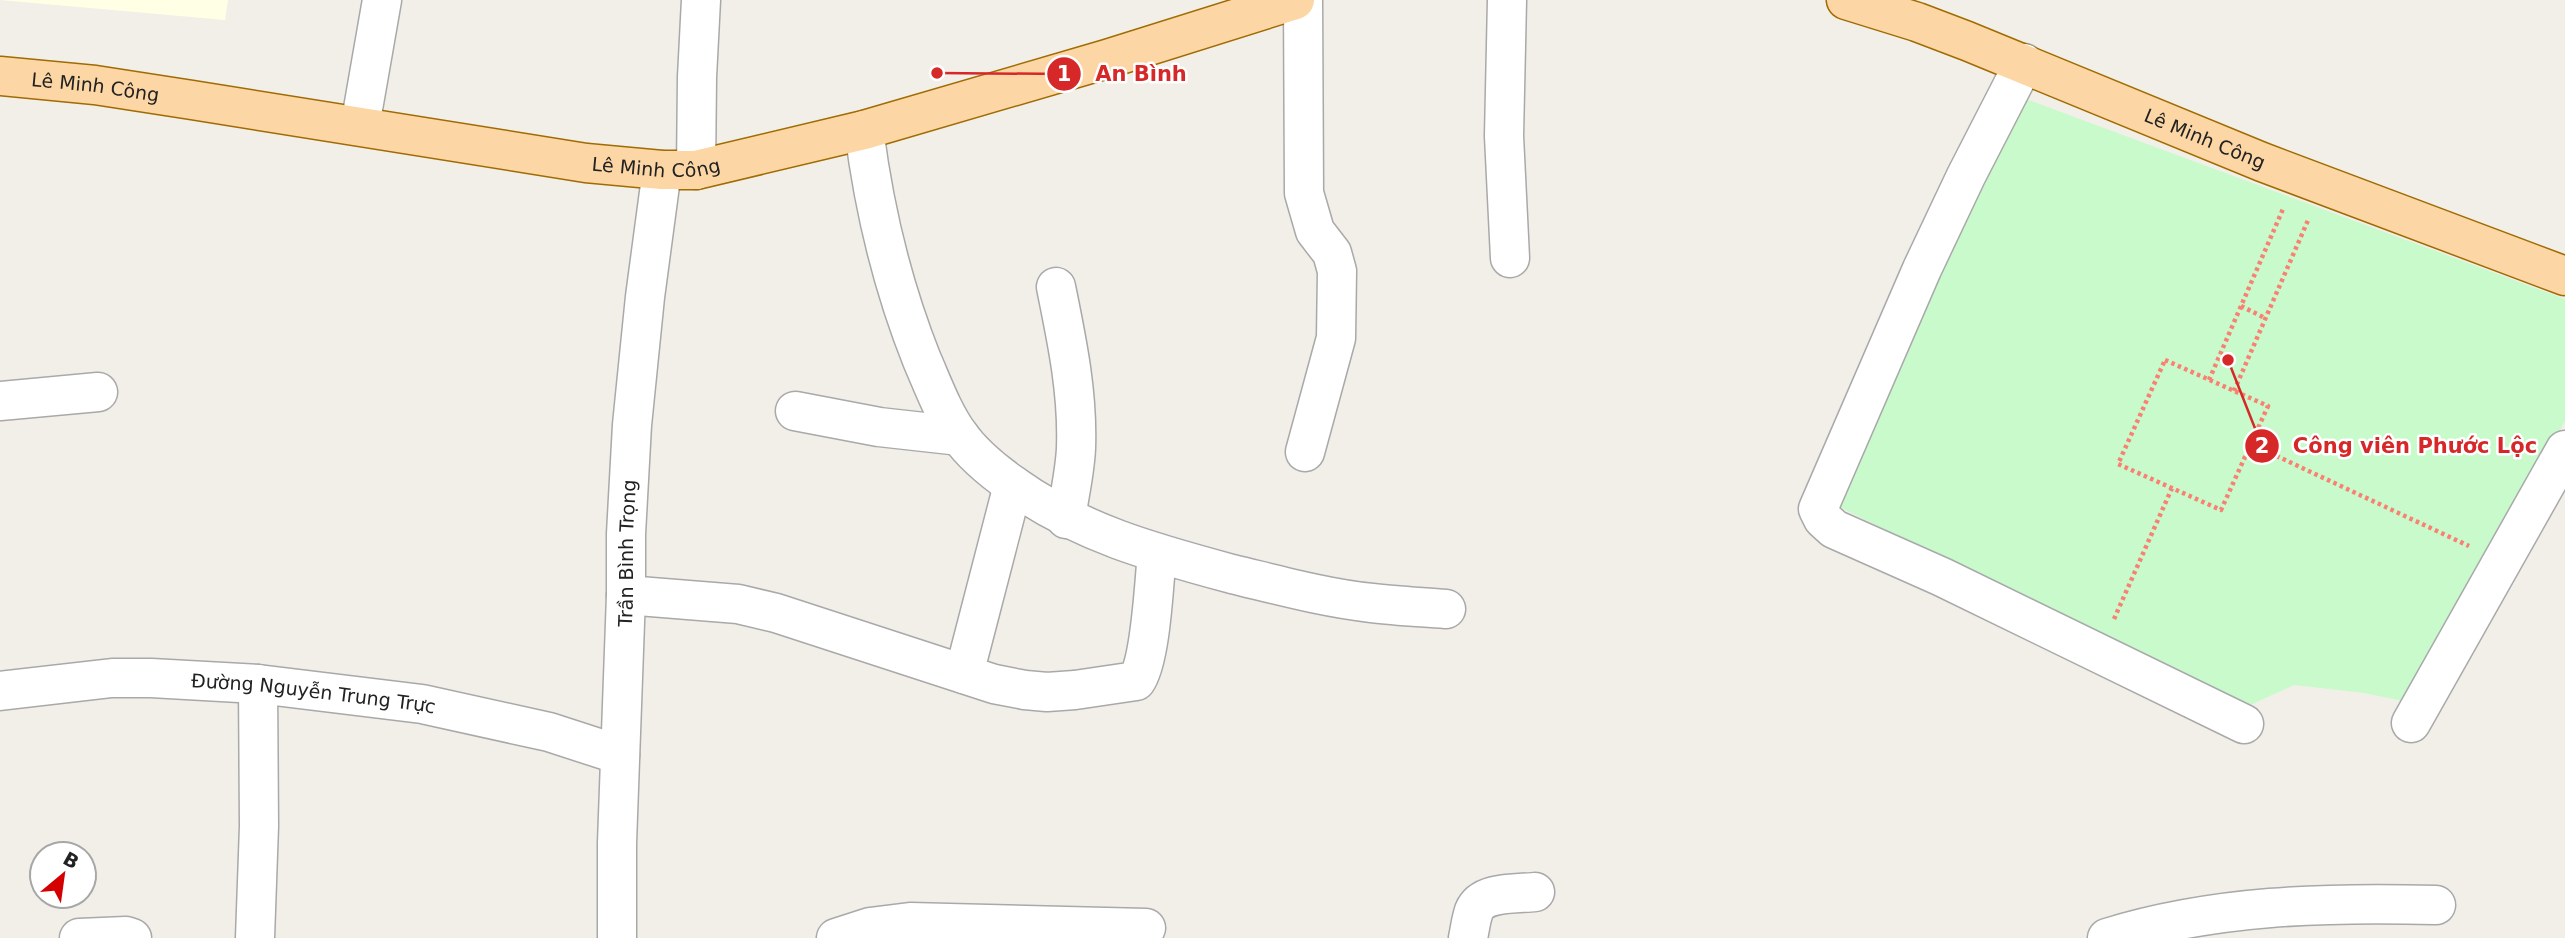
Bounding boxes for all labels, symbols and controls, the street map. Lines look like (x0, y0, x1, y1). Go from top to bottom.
callout: An Bình (1047, 53, 1201, 95)
text: 1 (1057, 62, 1071, 86)
text: An Bình (1095, 62, 1187, 86)
street label: Lê Minh Công (30, 68, 161, 106)
street label: Lê Minh Công (2141, 104, 2269, 173)
street label: Lê Minh Công (591, 153, 722, 181)
callout: Công viên Phước Lộc (2244, 425, 2551, 467)
text: 2 (2255, 434, 2269, 458)
text: Công viên Phước Lộc (2293, 434, 2537, 458)
street label: Trần Bình Trọng (614, 479, 640, 628)
street label: Đường Nguyễn Trung Trực (191, 669, 438, 718)
north arrow (28, 840, 98, 910)
text: B (60, 847, 83, 873)

